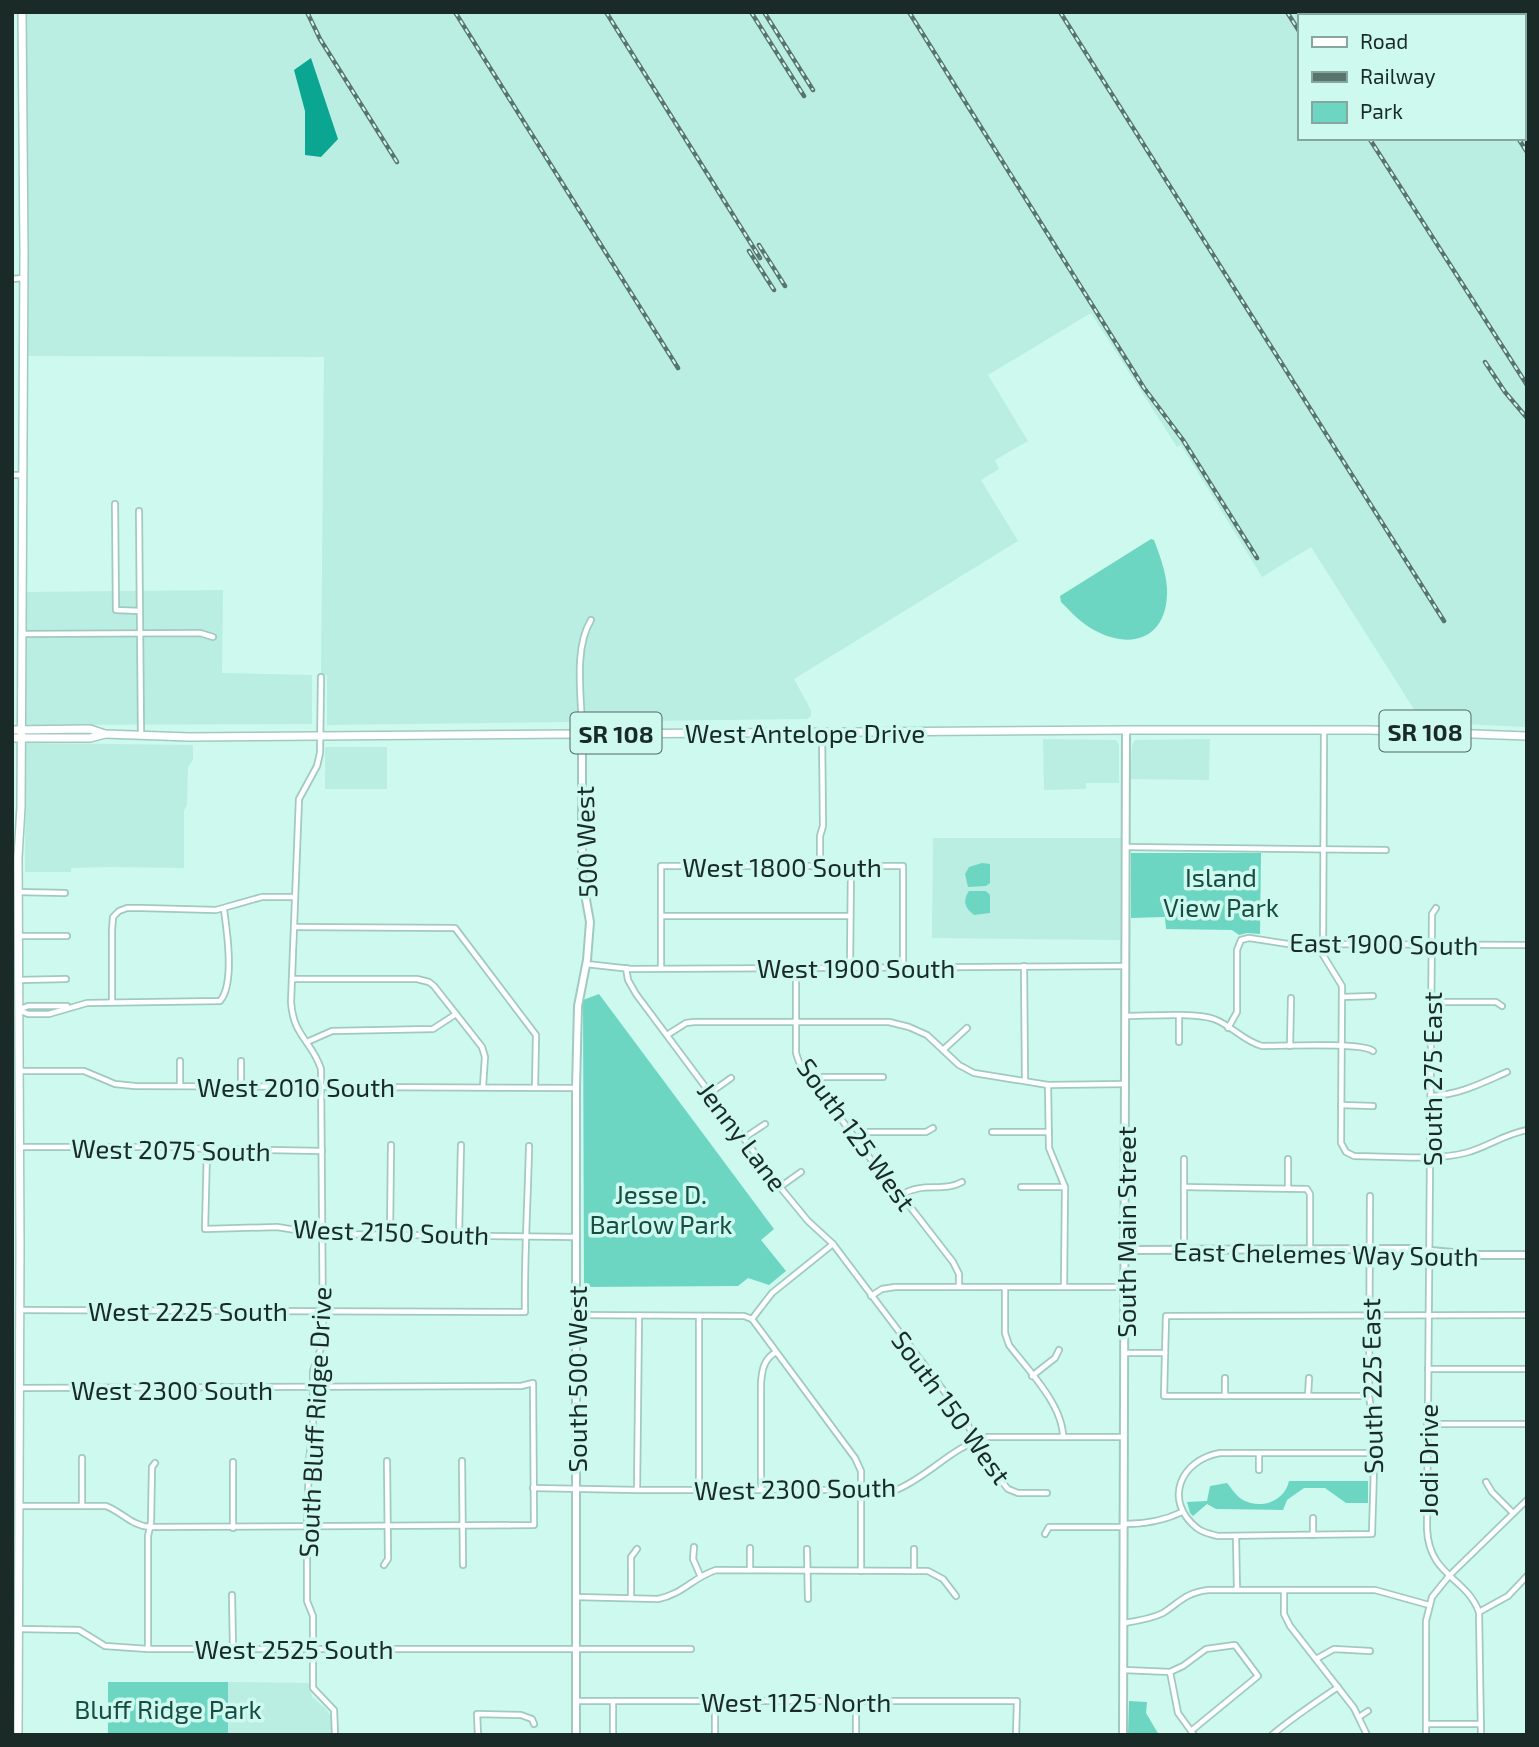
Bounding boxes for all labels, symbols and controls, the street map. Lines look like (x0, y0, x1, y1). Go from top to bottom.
legend (1298, 14, 1525, 140)
text: Road (1360, 28, 1408, 53)
text: Railway (1360, 63, 1436, 88)
text: Park (1360, 98, 1403, 123)
road number: SR 108 (1380, 710, 1470, 752)
road number: SR 108 (570, 712, 662, 754)
street label: West Antelope Drive (685, 717, 925, 748)
street label: 500 West (568, 785, 602, 899)
street label: West 1800 South (682, 851, 882, 882)
park label: Island View Park (1163, 861, 1279, 922)
street label: East 1900 South (1289, 926, 1479, 960)
street label: West 1900 South (757, 952, 955, 983)
street label: South 275 East (1416, 992, 1447, 1166)
street label: South 125 West (791, 1052, 923, 1216)
street label: West 2010 South (197, 1071, 395, 1102)
street label: Jenny Lane (692, 1075, 794, 1197)
street label: South Main Street (1110, 1126, 1141, 1338)
street label: West 2075 South (71, 1132, 271, 1166)
park label: Jesse D. Barlow Park (589, 1178, 733, 1239)
street label: West 2150 South (292, 1212, 490, 1250)
street label: East Chelemes Way South (1173, 1235, 1479, 1271)
street label: South 500 West (561, 1285, 592, 1473)
street label: South Bluff Ridge Drive (291, 1286, 337, 1558)
street label: West 2225 South (88, 1295, 288, 1326)
street label: South 225 East (1354, 1298, 1388, 1474)
street label: South 150 West (886, 1324, 1018, 1490)
street label: West 2300 South (71, 1374, 273, 1405)
street label: Jodi Drive (1412, 1404, 1443, 1516)
street label: West 2300 South (694, 1471, 896, 1505)
street label: West 2525 South (194, 1633, 394, 1664)
street label: West 1125 North (701, 1686, 891, 1717)
park label: Bluff Ridge Park (74, 1693, 262, 1724)

